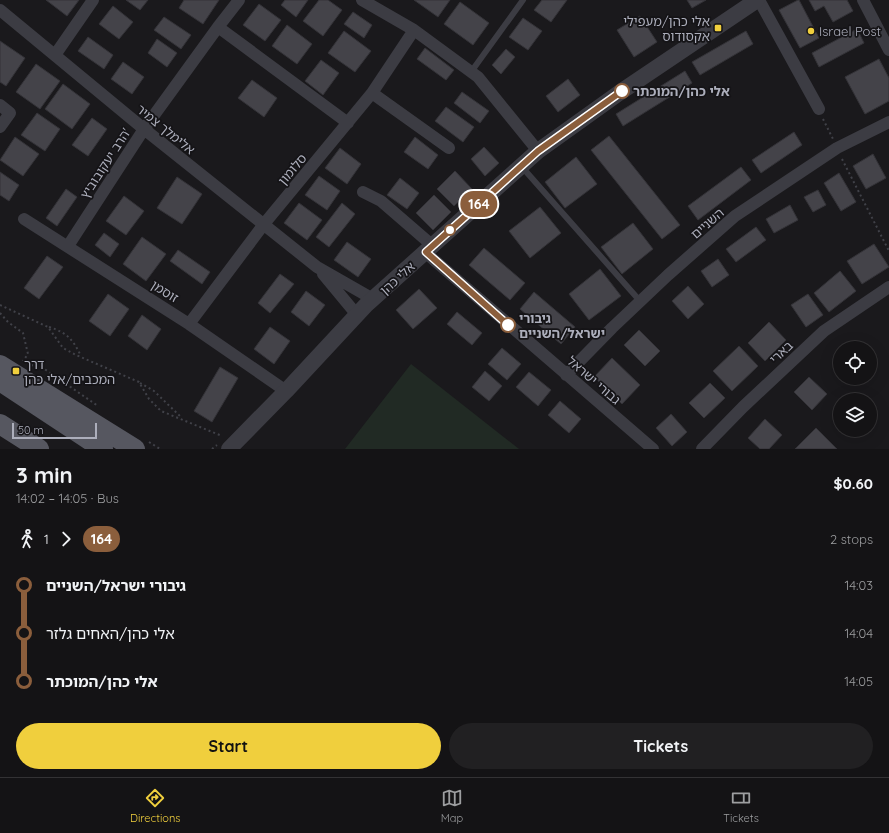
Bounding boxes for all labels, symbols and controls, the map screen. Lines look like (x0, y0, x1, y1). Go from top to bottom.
place label: אלי כהן/מעפילי אקסודוס (623, 13, 710, 44)
marker: אלי כהן/מעפילי אקסודוס (713, 23, 723, 33)
place label: Israel Post (819, 23, 881, 39)
marker: Israel Post (806, 26, 816, 36)
marker: אלי כהן/המוכתר (614, 83, 630, 99)
place label: אלי כהן/המוכתר (633, 83, 730, 99)
street label: אלימלך צמיר (134, 101, 198, 157)
street label: הרב יעקובוביץ' (76, 125, 134, 201)
street label: סלומון (274, 150, 310, 188)
line badge: 164 (456, 191, 502, 217)
text: 164 (468, 195, 490, 213)
street label: השניים (687, 204, 727, 242)
unlabelled marker (444, 224, 456, 236)
street label: אלי כהן (376, 258, 418, 298)
street label: זוסמן (148, 276, 182, 306)
place label: גיבורי ישראל/השניים (519, 310, 605, 341)
marker: גיבורי ישראל/השניים (500, 317, 516, 333)
street label: בארי (766, 337, 796, 367)
map controls (833, 341, 877, 437)
button: locate (833, 341, 877, 385)
street label: גבורי ישראל (564, 353, 624, 408)
place label: דרך המכבים/אלי כהן (24, 356, 115, 387)
marker: דרך המכבים/אלי כהן (11, 366, 21, 376)
button: layers (833, 393, 877, 437)
scale bar (12, 421, 97, 440)
text: 50 m (18, 423, 44, 437)
text: 3 min (16, 461, 73, 489)
text: $0.60 (834, 474, 873, 493)
text: 14:02 – 14:05 · Bus (16, 490, 119, 506)
icon: walk (16, 528, 38, 550)
icon: forward (55, 528, 77, 550)
text: 164 (91, 530, 112, 548)
text: 1 (44, 531, 49, 547)
text: 2 stops (830, 531, 873, 547)
text: גיבורי ישראל/השניים (46, 576, 186, 595)
text: 14:03 (845, 577, 873, 593)
text: אלי כהן/האחים גלזר (46, 624, 175, 643)
text: 14:04 (845, 625, 873, 641)
text: אלי כהן/המוכתר (46, 672, 158, 691)
text: 14:05 (844, 673, 873, 689)
button: Start (16, 723, 441, 769)
button: Tickets (449, 723, 873, 769)
tab: Directions (130, 787, 181, 825)
tab: Map (441, 787, 463, 825)
tab: Tickets (723, 787, 759, 825)

